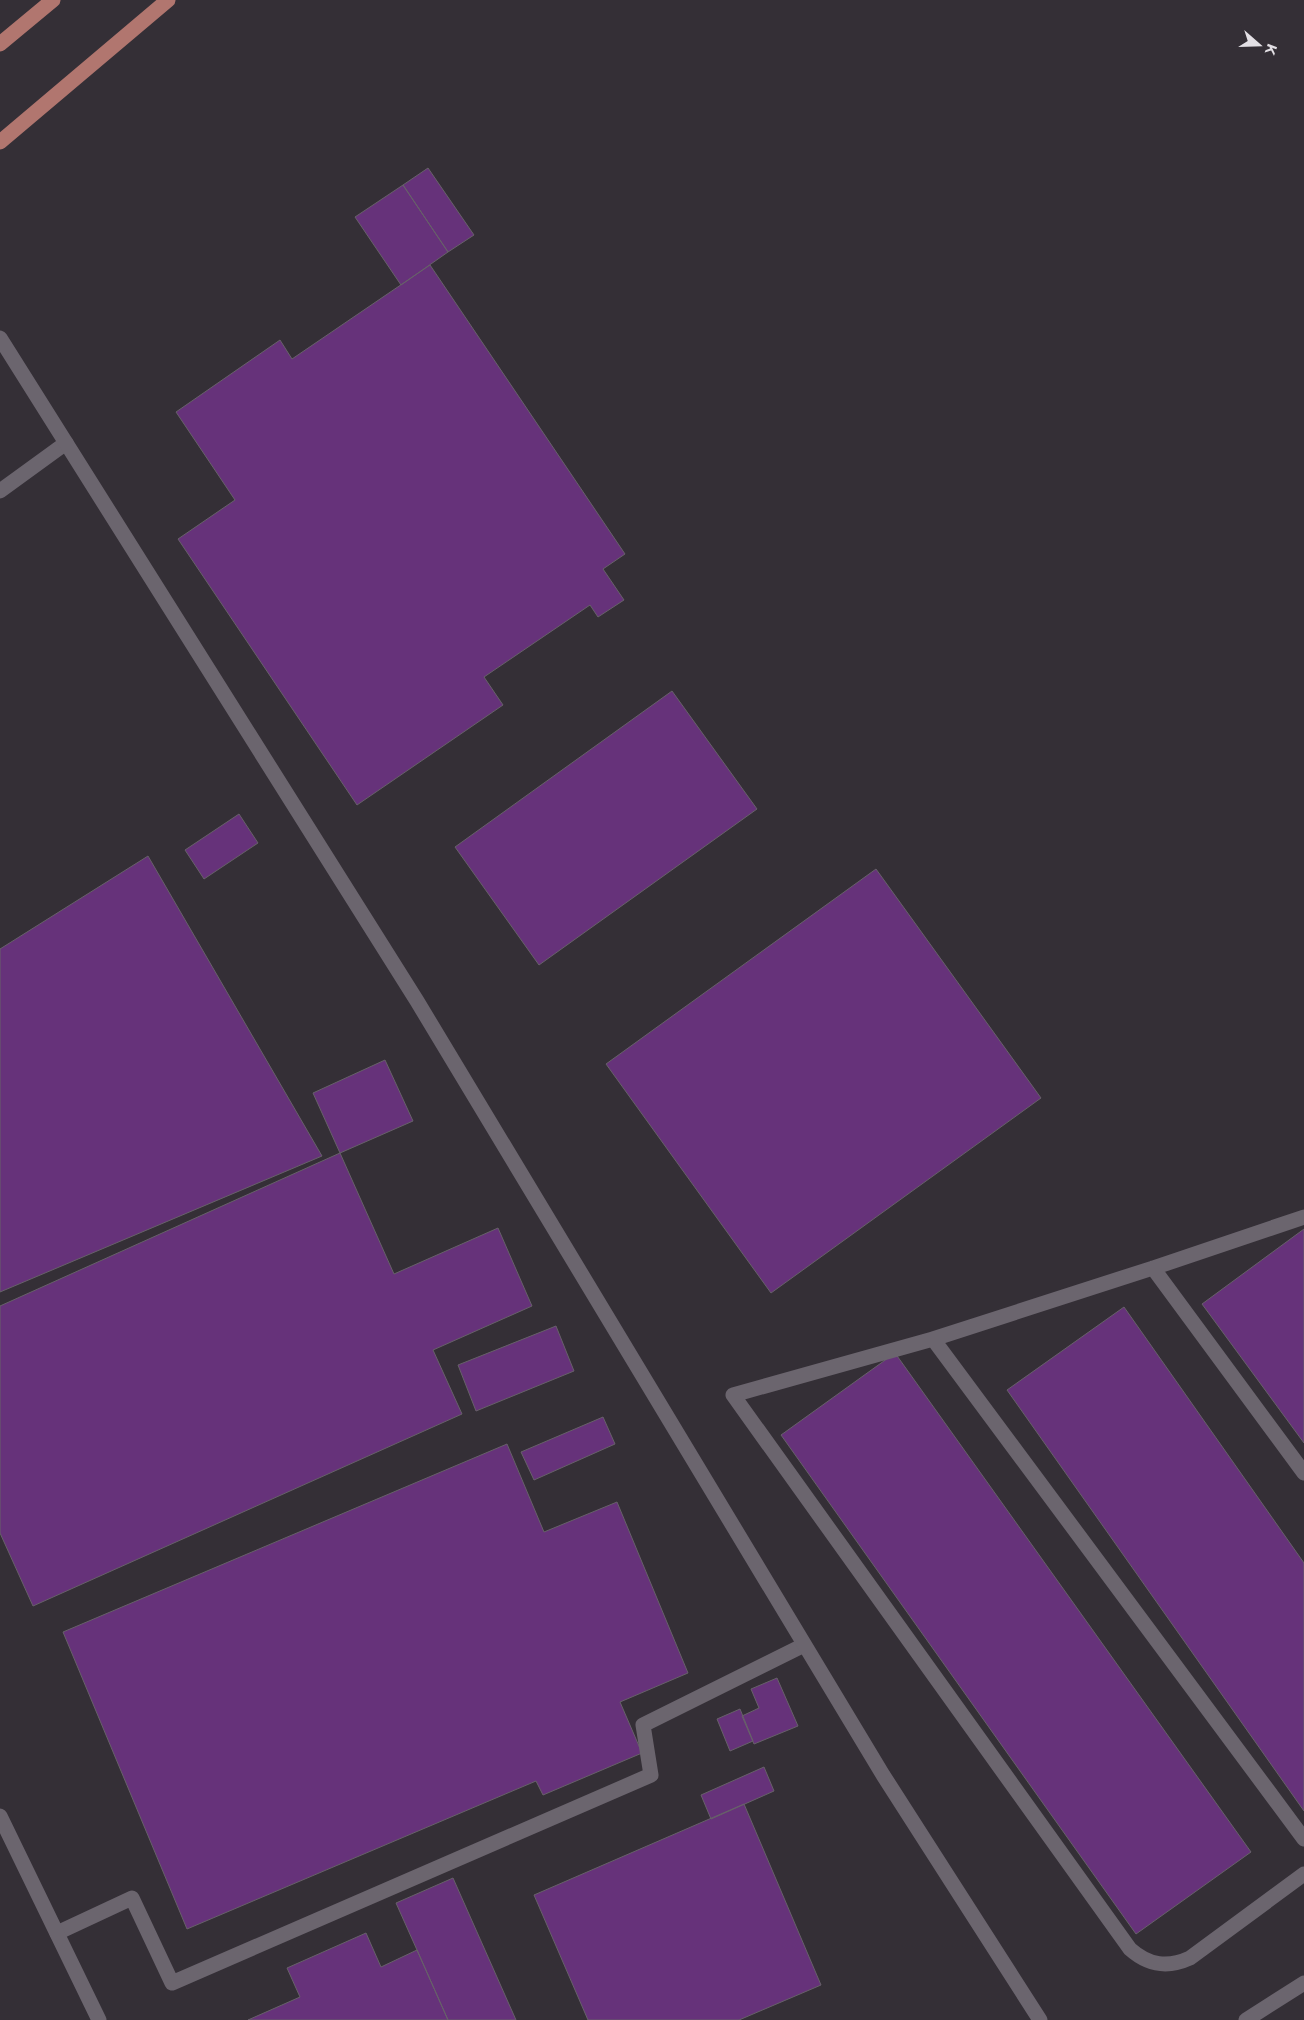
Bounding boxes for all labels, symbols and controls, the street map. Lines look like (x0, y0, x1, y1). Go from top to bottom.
north arrow (1234, 20, 1284, 70)
text: K (1261, 41, 1281, 58)

